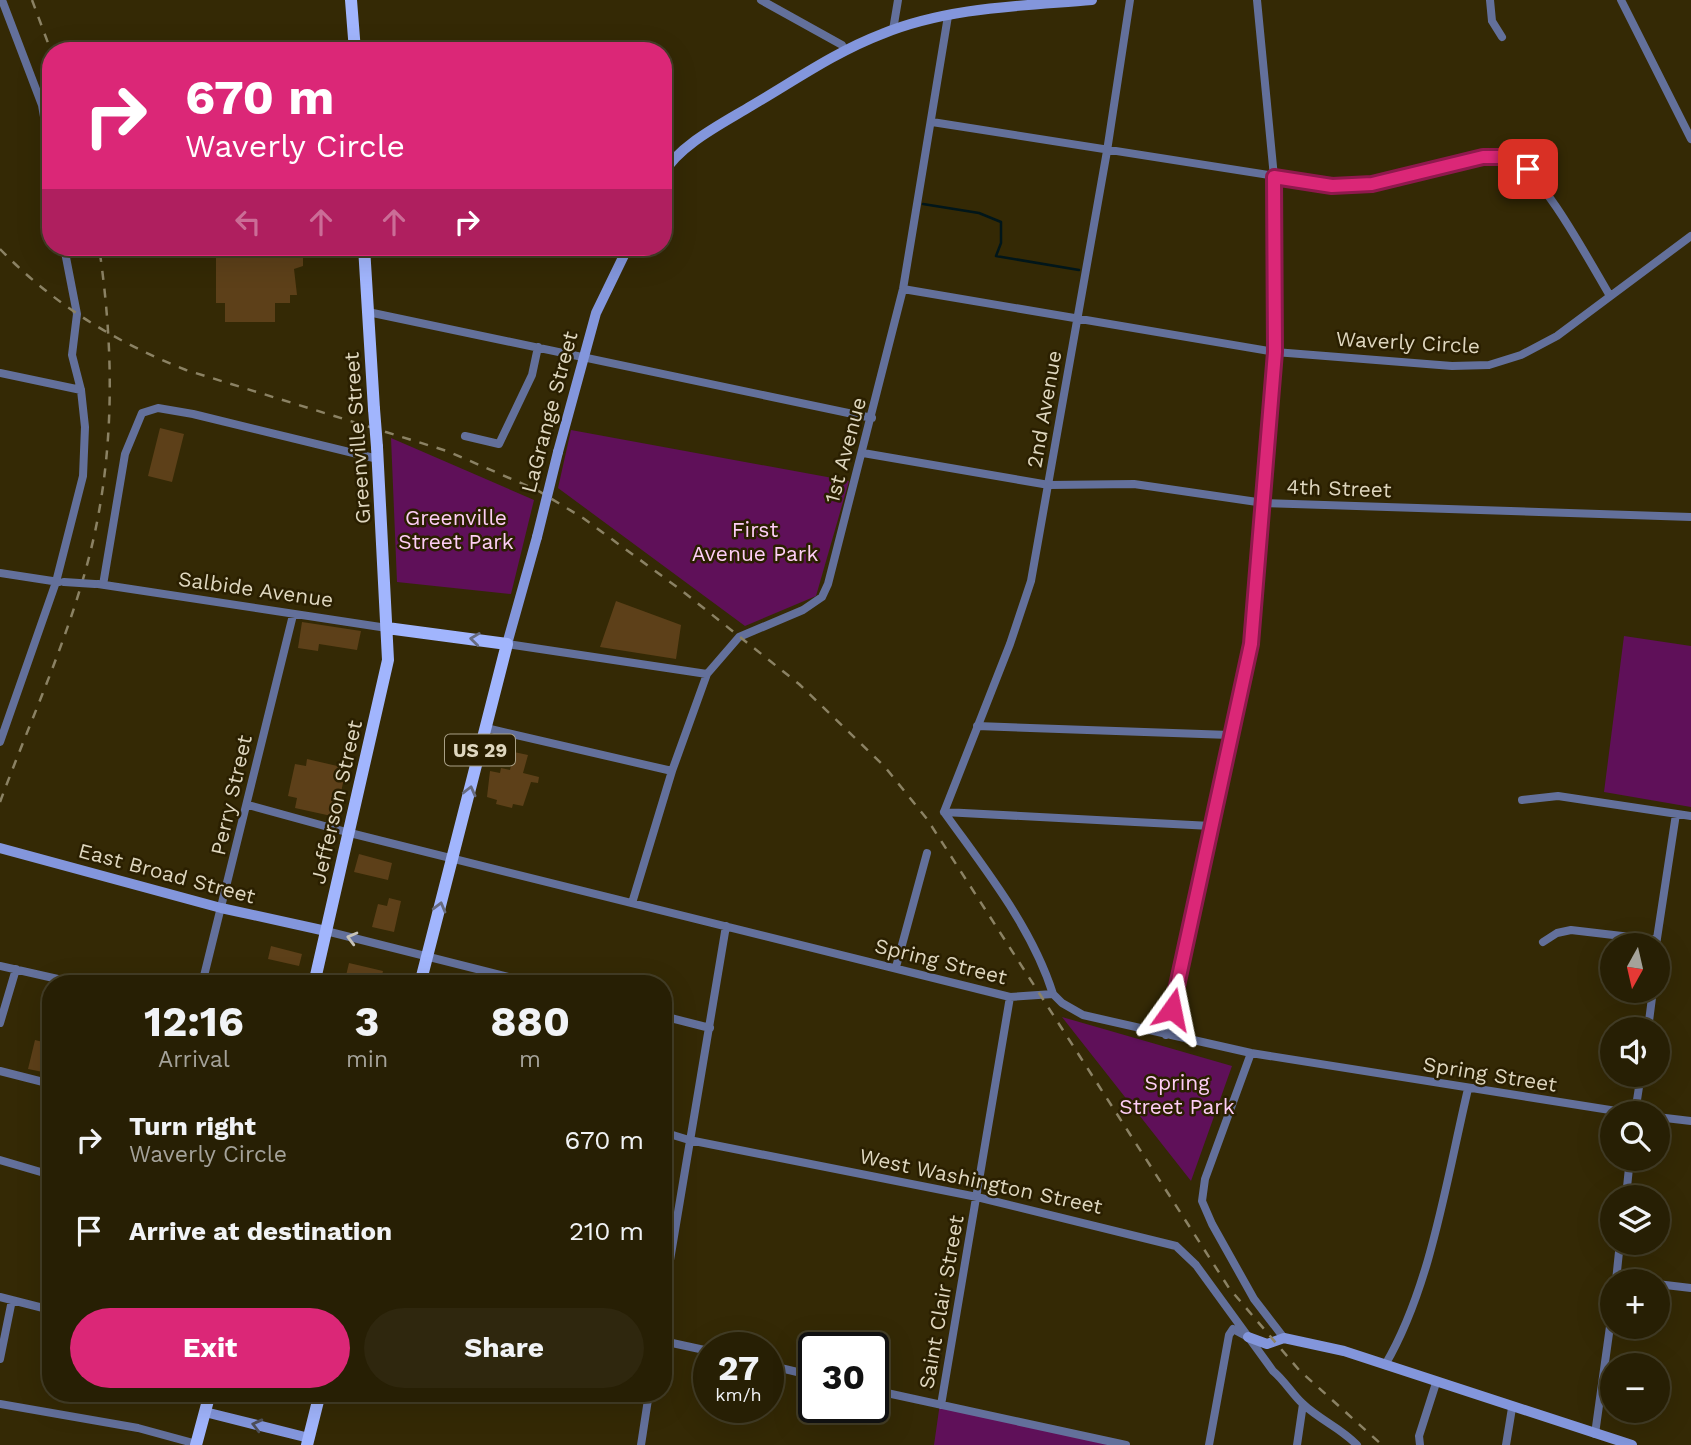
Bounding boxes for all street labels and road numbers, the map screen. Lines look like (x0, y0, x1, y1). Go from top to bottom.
street label: Waverly Circle (1335, 326, 1481, 358)
street label: LaGrange Street (515, 328, 583, 496)
street label: 2nd Avenue (1021, 348, 1067, 470)
street label: Greenville Street (339, 351, 375, 525)
street label: 1st Avenue (819, 394, 871, 506)
street label: 4th Street (1286, 474, 1392, 502)
street label: Salbide Avenue (177, 566, 335, 612)
street label: Jefferson Street (305, 718, 367, 886)
street label: Perry Street (205, 732, 257, 858)
road number: US 29 (445, 734, 515, 765)
street label: East Broad Street (76, 837, 258, 909)
street label: Spring Street (872, 933, 1010, 990)
street label: Spring Street (1421, 1051, 1559, 1097)
street label: West Washington Street (857, 1143, 1105, 1219)
street label: Saint Clair Street (913, 1213, 969, 1391)

